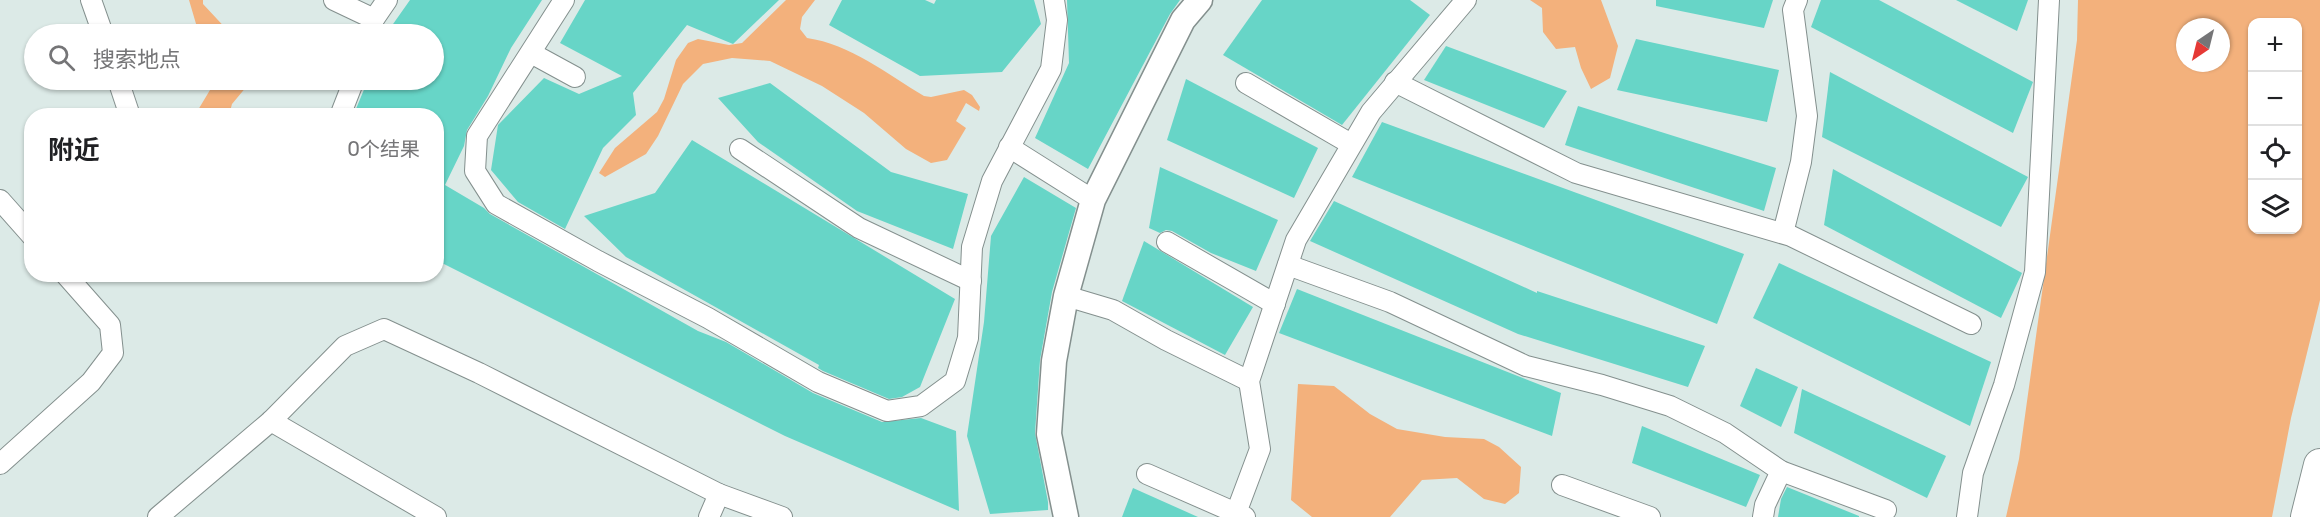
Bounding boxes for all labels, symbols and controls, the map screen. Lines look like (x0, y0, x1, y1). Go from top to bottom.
north arrow (2176, 18, 2230, 72)
map controls (2248, 18, 2302, 234)
button: + (2248, 18, 2302, 72)
search box (24, 24, 444, 90)
icon: search (45, 41, 78, 74)
text: 搜索地点 (93, 46, 181, 73)
button: − (2248, 72, 2302, 126)
button: locate (2248, 126, 2302, 180)
text: 附近 (48, 135, 100, 166)
text: 0个结果 (347, 137, 420, 161)
button: layers (2248, 180, 2302, 234)

